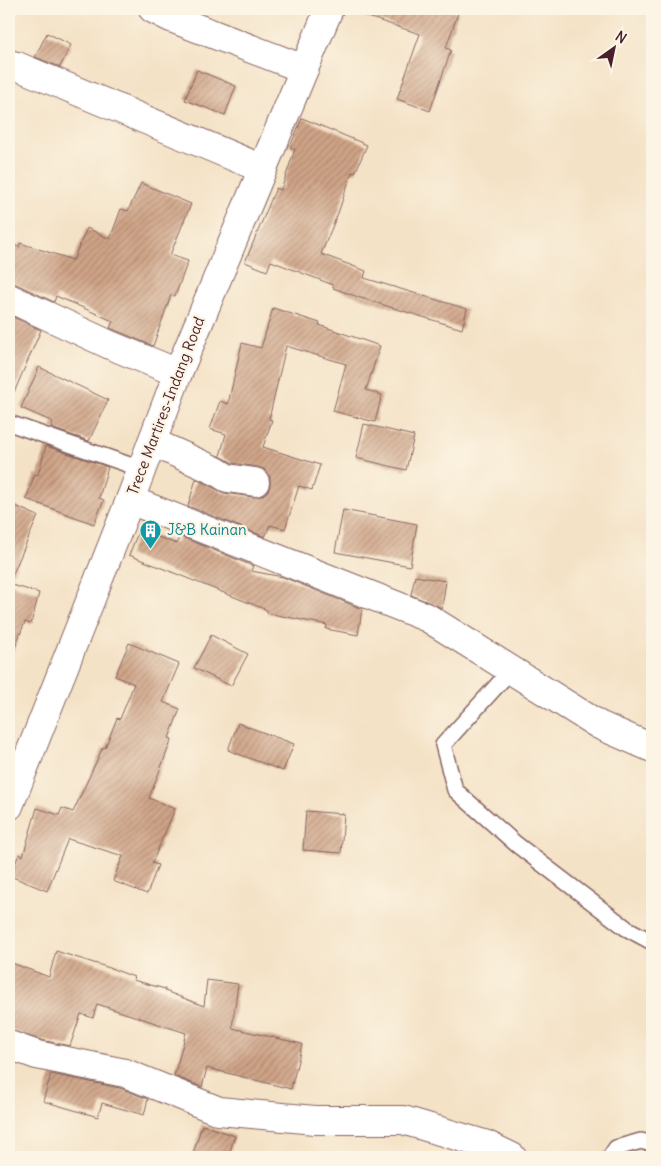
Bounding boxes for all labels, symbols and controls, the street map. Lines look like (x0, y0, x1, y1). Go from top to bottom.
north arrow (588, 22, 638, 72)
text: N (612, 27, 630, 47)
street label: Trece Martires-Indang Road (123, 314, 208, 498)
building icon: J&B Kainan (139, 518, 163, 549)
place label: J&B Kainan (167, 520, 247, 539)

